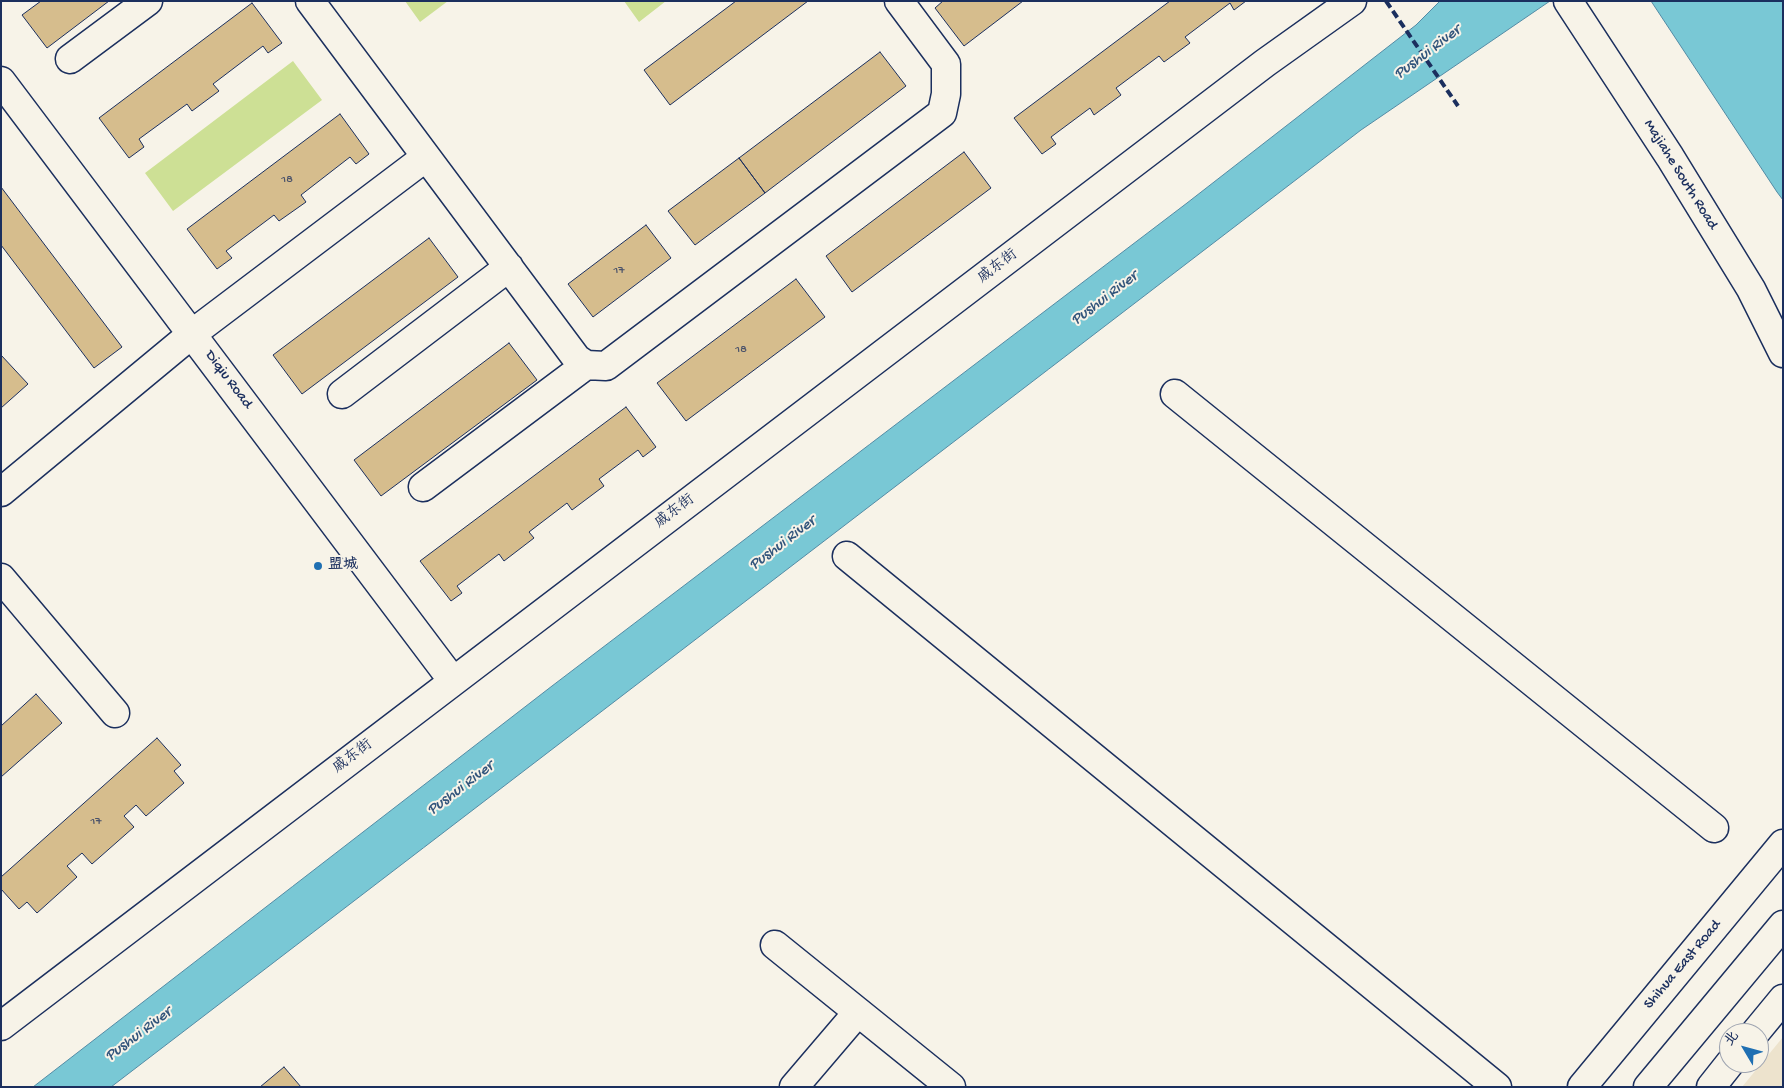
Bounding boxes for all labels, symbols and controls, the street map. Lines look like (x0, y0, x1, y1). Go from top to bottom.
water label: Pushui River (1391, 22, 1465, 84)
street label: Majiahe South Road (1639, 117, 1721, 233)
house number: 18 (281, 173, 293, 187)
street label: 戚东街 (975, 246, 1021, 288)
house number: 17 (613, 264, 625, 278)
water label: Pushui River (1068, 268, 1142, 330)
house number: 18 (735, 343, 747, 357)
street label: Diqiu Road (200, 347, 256, 413)
street label: 戚东街 (652, 491, 698, 533)
water label: Pushui River (746, 513, 820, 575)
place label: 盟城 (328, 557, 358, 575)
marker: 盟城 (312, 560, 324, 572)
street label: 戚东街 (330, 736, 376, 778)
water label: Pushui River (424, 758, 498, 820)
house number: 17 (90, 815, 102, 829)
street label: Shihua East Road (1640, 917, 1726, 1013)
water label: Pushui River (102, 1004, 176, 1066)
north arrow (1719, 1023, 1769, 1073)
text: 北 (1721, 1029, 1743, 1050)

